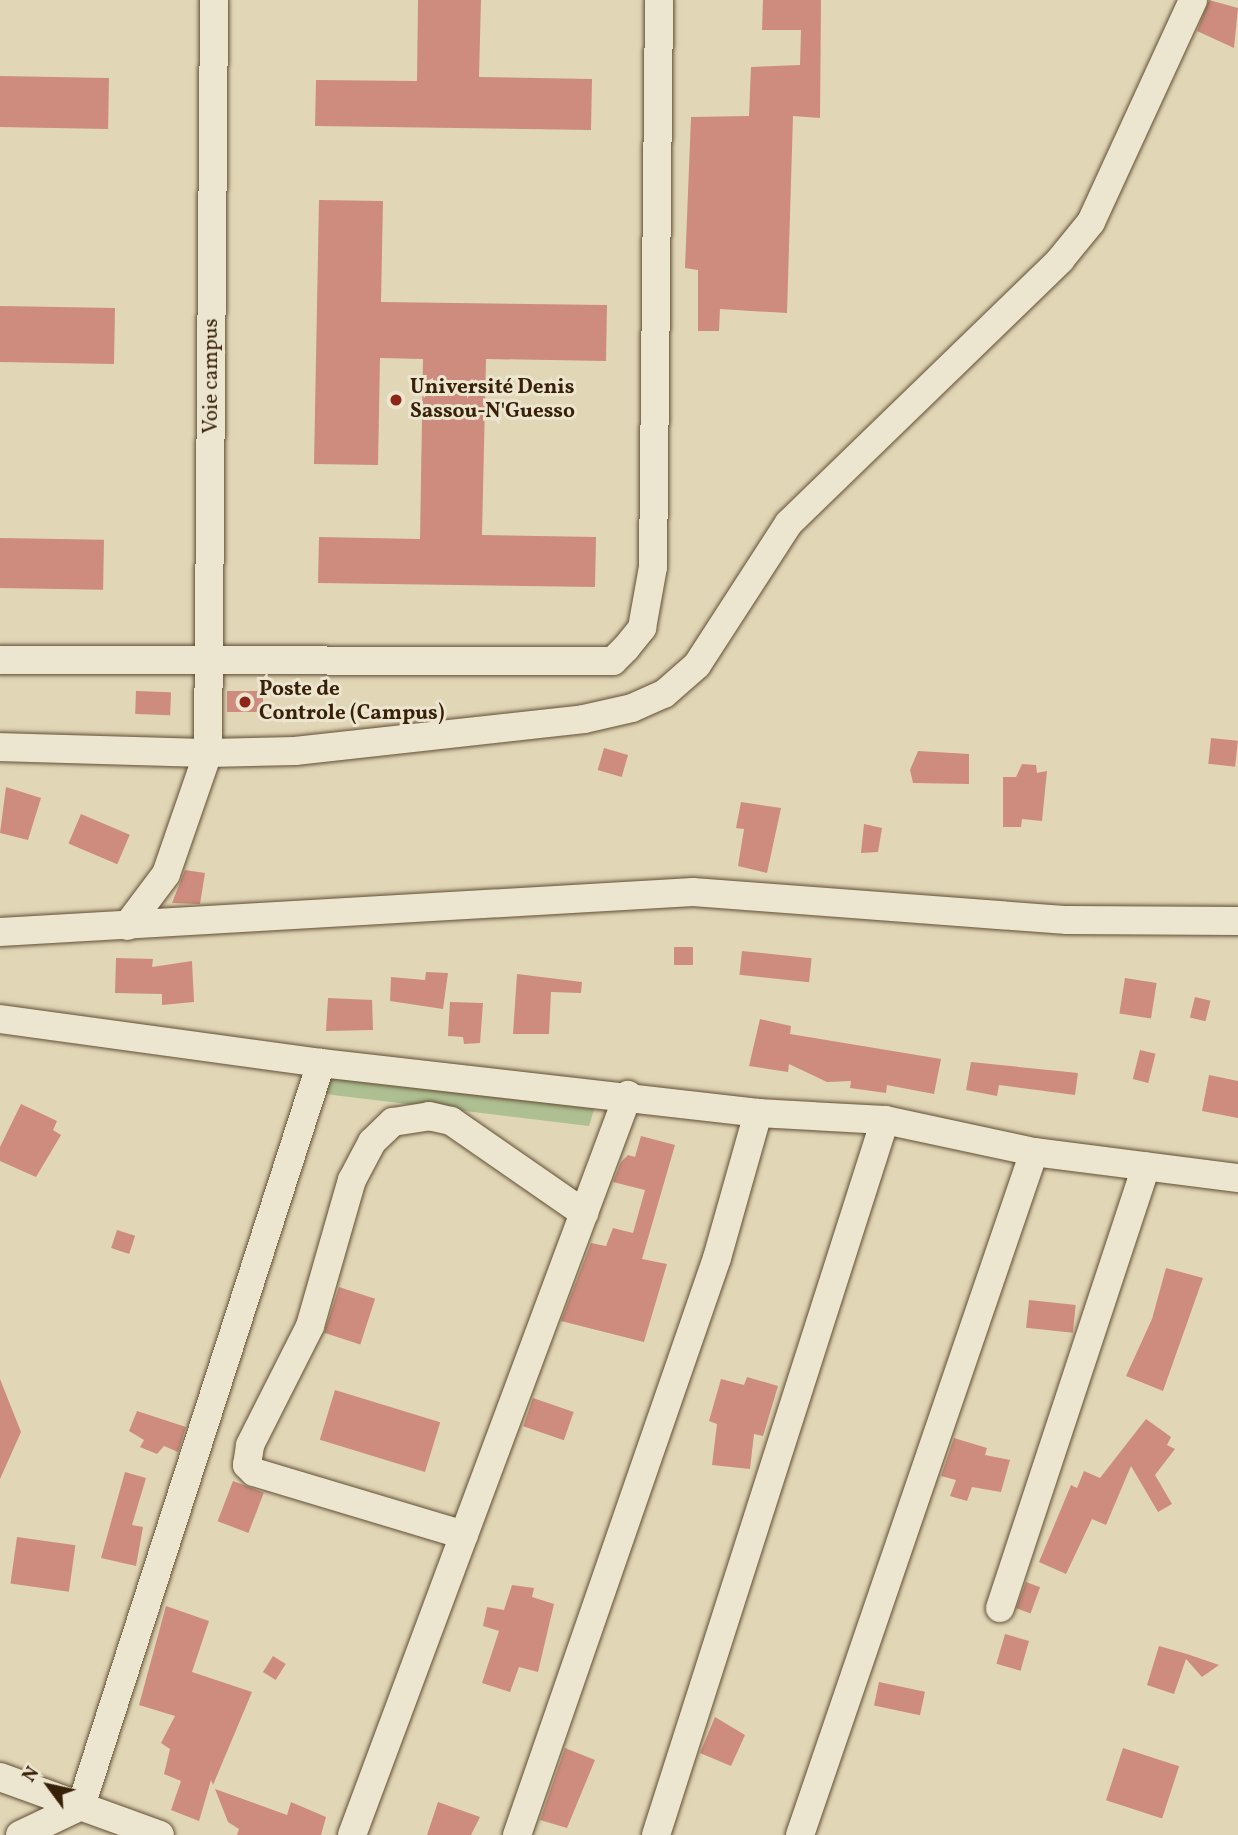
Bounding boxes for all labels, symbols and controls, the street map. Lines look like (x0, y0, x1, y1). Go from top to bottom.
street label: Voie campus (199, 318, 225, 434)
place label: Université Denis Sassou-N'Guesso (410, 375, 575, 425)
marker: Université Denis Sassou-N'Guesso (388, 392, 404, 408)
place label: Poste de Controle (Campus) (259, 677, 445, 727)
marker: Poste de Controle (Campus) (237, 694, 253, 710)
north arrow (14, 1751, 84, 1821)
text: N (17, 1762, 46, 1787)

